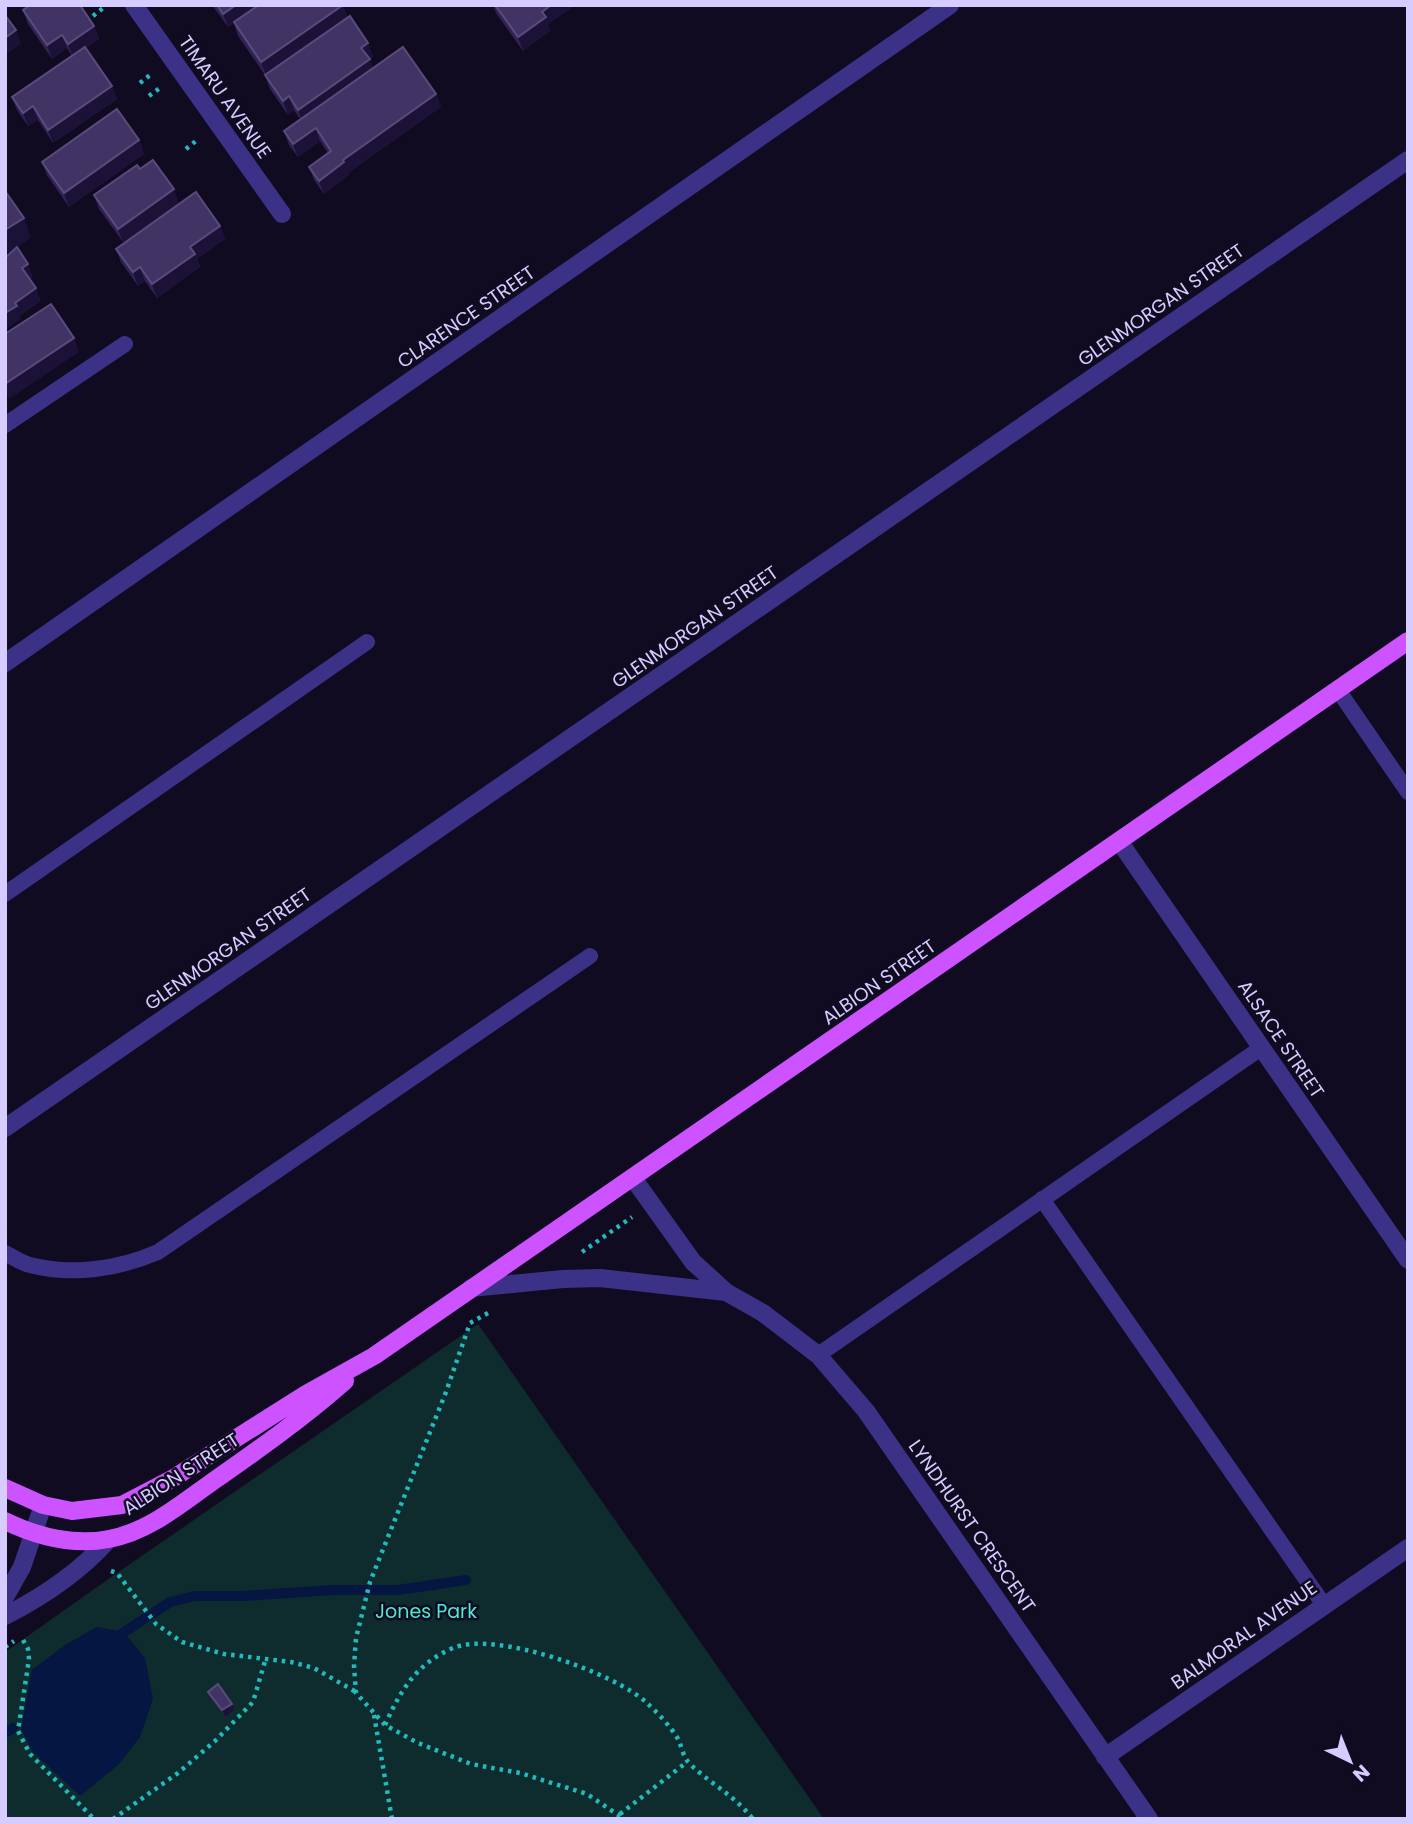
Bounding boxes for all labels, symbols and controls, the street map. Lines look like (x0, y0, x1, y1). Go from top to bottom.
street label: TIMARU AVENUE (172, 30, 278, 164)
street label: GLENMORGAN STREET (1072, 237, 1250, 373)
street label: CLARENCE STREET (392, 259, 540, 375)
street label: GLENMORGAN STREET (606, 559, 784, 695)
street label: GLENMORGAN STREET (139, 881, 317, 1017)
street label: ALBION STREET (817, 933, 941, 1031)
street label: ALSACE STREET (1231, 975, 1331, 1103)
street label: ALBION STREET (118, 1426, 244, 1522)
street label: LYNDHURST CRESCENT (902, 1434, 1042, 1618)
street label: BALMORAL AVENUE (1165, 1574, 1323, 1696)
park label: Jones Park (375, 1598, 477, 1625)
north arrow (1315, 1726, 1385, 1796)
text: N (1347, 1758, 1376, 1788)

